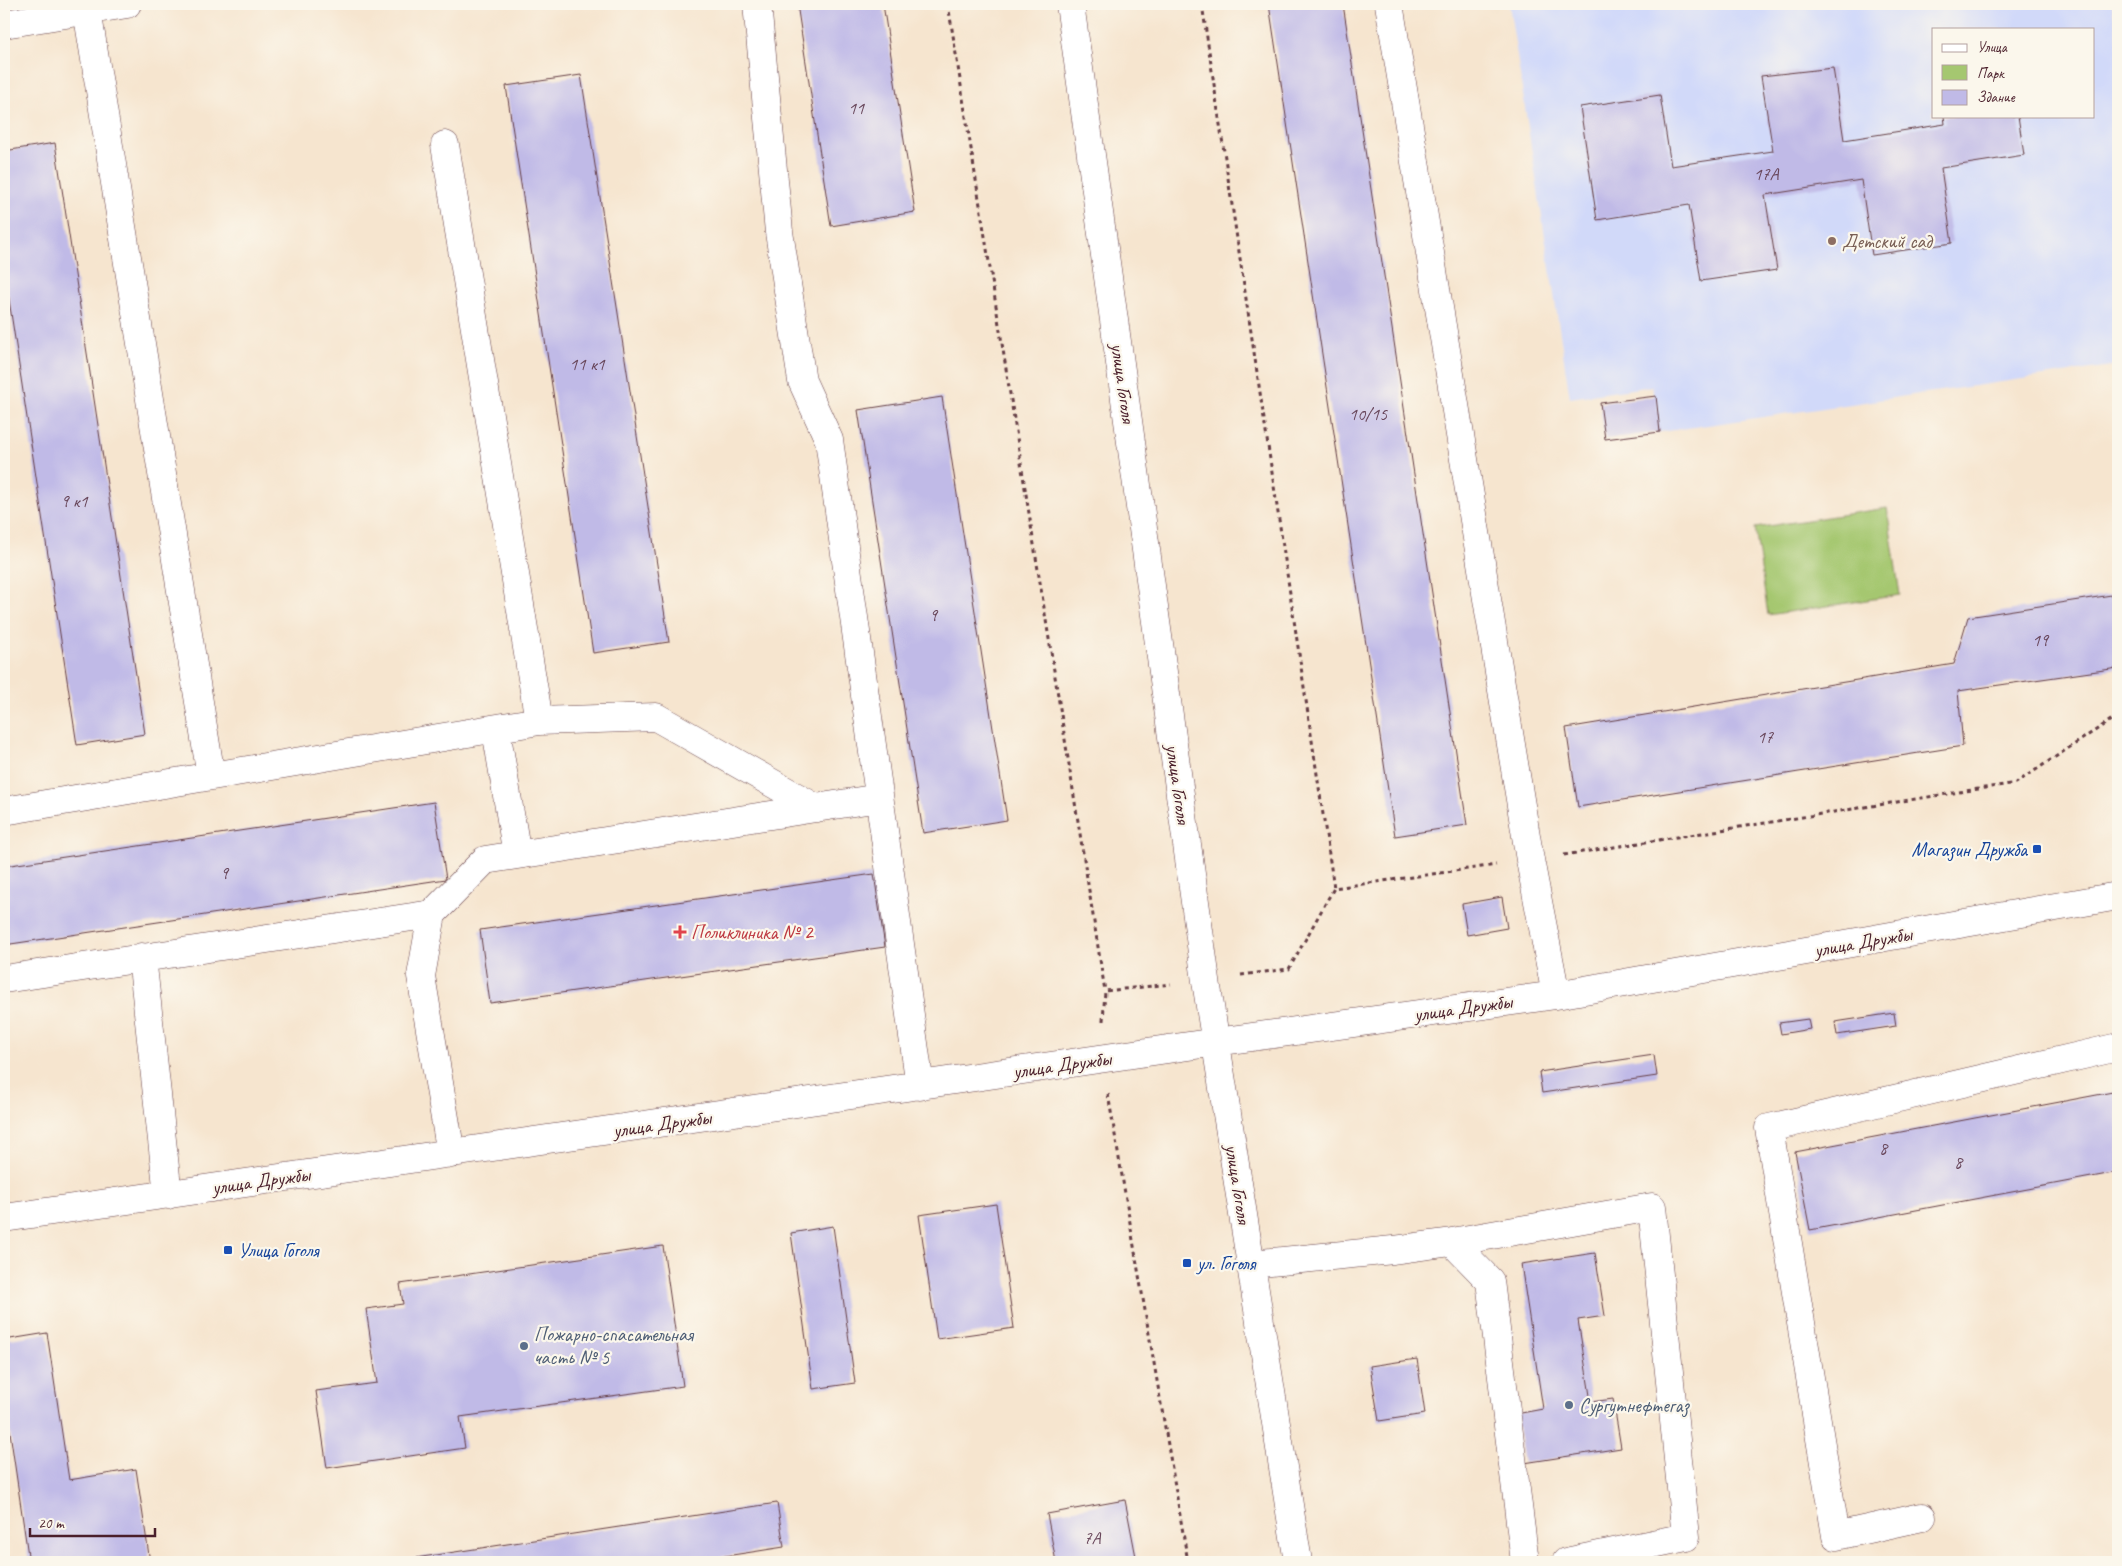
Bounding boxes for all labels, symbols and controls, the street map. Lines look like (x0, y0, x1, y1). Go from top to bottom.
legend (1932, 28, 2094, 118)
text: Улица (1977, 38, 2008, 57)
text: Парк (1977, 64, 2005, 83)
text: Здание (1977, 88, 2016, 107)
house number: 11 (848, 97, 865, 119)
house number: 17А (1753, 163, 1780, 185)
place label: Детский сад (1842, 229, 1933, 254)
marker: Детский сад (1826, 235, 1838, 247)
street label: улица Гоголя (1105, 341, 1141, 426)
house number: 11 к1 (569, 353, 606, 375)
house number: 10/15 (1349, 403, 1388, 425)
house number: 9 к1 (60, 490, 88, 512)
house number: 9 (929, 604, 939, 626)
house number: 19 (2032, 629, 2050, 651)
house number: 17 (1757, 726, 1774, 748)
street label: улица Гоголя (1160, 742, 1196, 827)
place label: Магазин Дружба (1912, 837, 2029, 862)
marker: Магазин Дружба (2031, 843, 2043, 855)
house number: 9 (220, 862, 230, 884)
place label: Поликлиника № 2 (691, 920, 815, 945)
street label: улица Дружбы (1811, 921, 1915, 963)
marker: Поликлиника № 2 (673, 925, 687, 939)
street label: улица Дружбы (1411, 989, 1515, 1027)
street label: улица Дружбы (1010, 1046, 1114, 1084)
street label: улица Дружбы (610, 1105, 714, 1143)
house number: 8 (1879, 1137, 1889, 1159)
street label: улица Гоголя (1219, 1142, 1257, 1228)
house number: 8 (1954, 1151, 1964, 1173)
street label: улица Дружбы (209, 1162, 313, 1200)
place label: Улица Гоголя (238, 1238, 320, 1263)
marker: Улица Гоголя (222, 1244, 234, 1256)
place label: ул. Гоголя (1196, 1251, 1258, 1276)
marker: ул. Гоголя (1181, 1257, 1193, 1269)
place label: Пожарно-спасательная часть № 5 (534, 1322, 695, 1370)
marker: Пожарно-спасательная часть № 5 (518, 1340, 530, 1352)
place label: Сургутнефтегаз (1579, 1393, 1690, 1418)
marker: Сургутнефтегаз (1563, 1399, 1575, 1411)
scale bar (30, 1506, 155, 1538)
text: 20 m (38, 1514, 65, 1533)
house number: 7А (1083, 1527, 1102, 1549)

